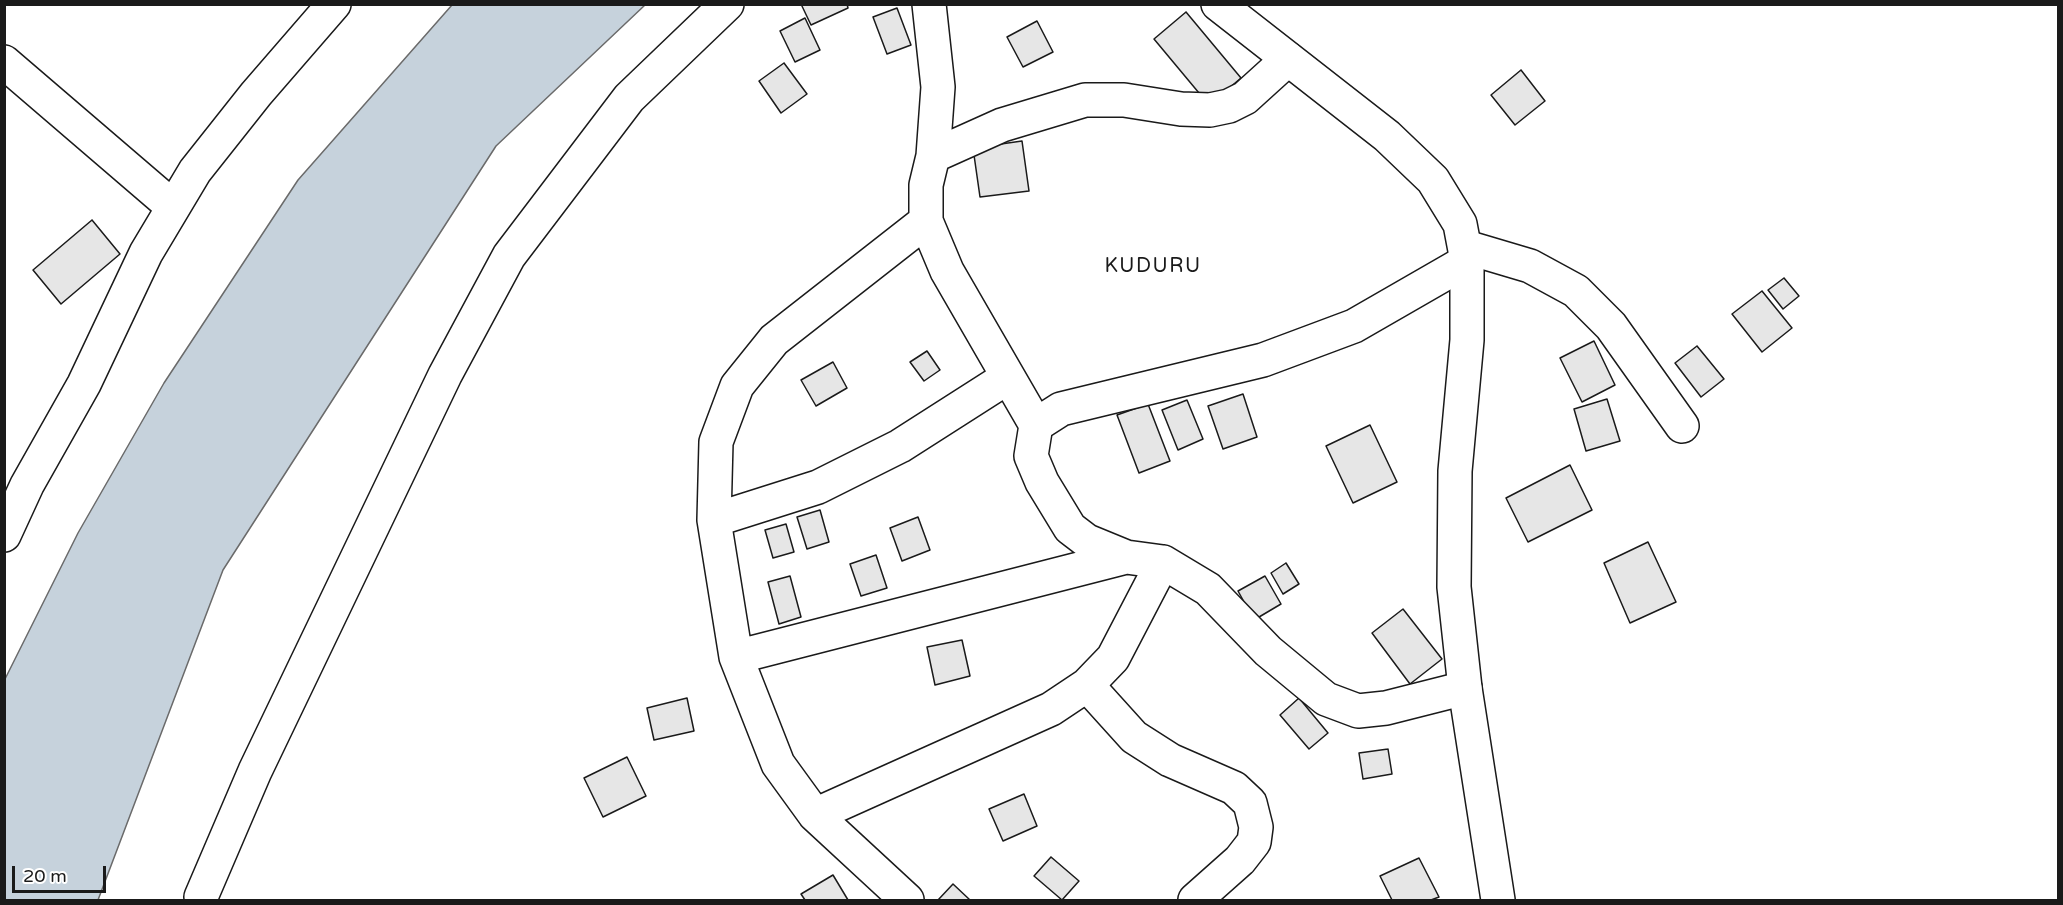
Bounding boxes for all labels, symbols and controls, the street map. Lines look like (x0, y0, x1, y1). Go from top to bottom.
district label: KUDURU (1104, 255, 1202, 279)
scale bar (15, 854, 110, 892)
text: 20 m (23, 865, 67, 887)

